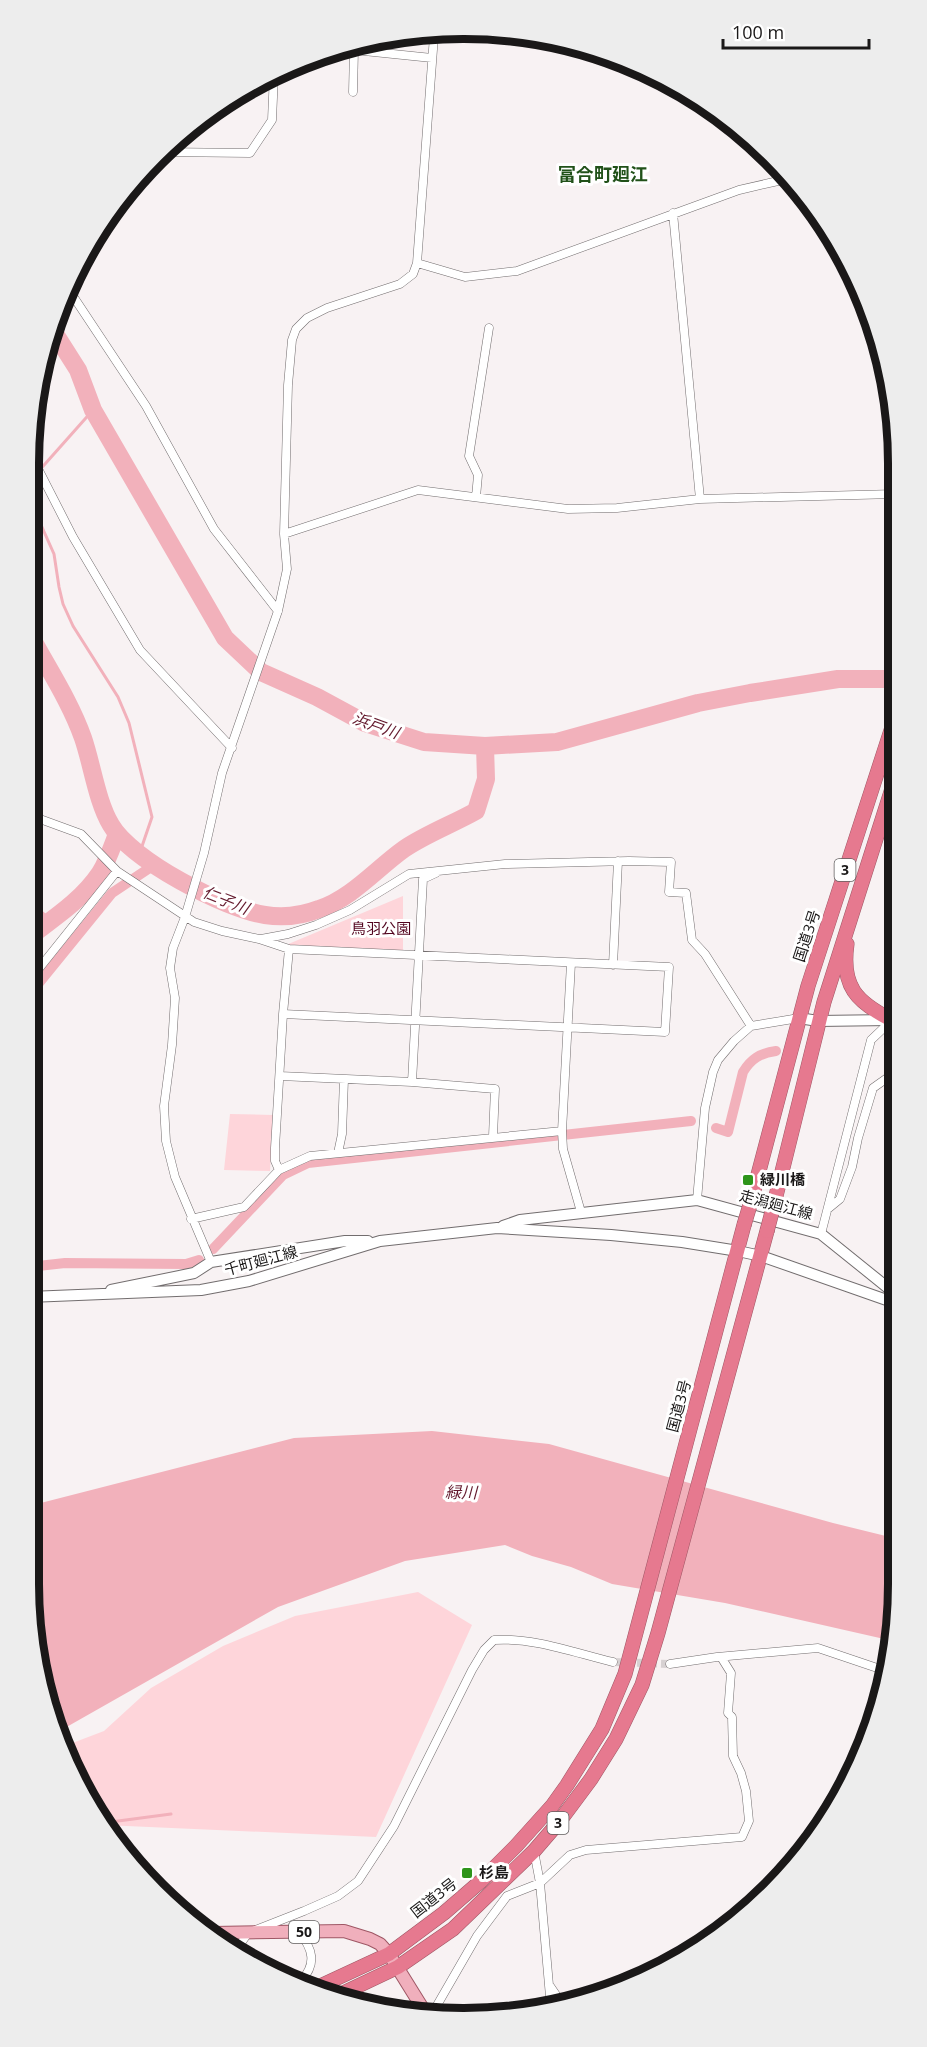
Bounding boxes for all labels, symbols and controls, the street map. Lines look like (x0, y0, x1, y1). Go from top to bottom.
scale bar (723, 12, 868, 50)
text: 100 m (732, 20, 784, 44)
district label: 富合町廻江 (558, 162, 648, 186)
water label: 浜戸川 (350, 706, 404, 744)
road number: 3 (834, 859, 856, 881)
water label: 仁子川 (200, 881, 254, 920)
street label: 国道3号 (788, 907, 824, 964)
park label: 鳥羽公園 (351, 918, 411, 938)
place label: 緑川橋 (760, 1169, 806, 1189)
marker: 緑川橋 (741, 1173, 755, 1187)
street label: 走潟廻江線 (737, 1185, 815, 1223)
street label: 千町廻江線 (222, 1241, 300, 1279)
street label: 国道3号 (661, 1377, 695, 1434)
water label: 緑川 (445, 1481, 479, 1503)
road number: 3 (548, 1812, 568, 1834)
place label: 杉島 (479, 1862, 509, 1882)
marker: 杉島 (460, 1866, 474, 1880)
street label: 国道3号 (406, 1873, 461, 1922)
road number: 50 (289, 1921, 319, 1943)

